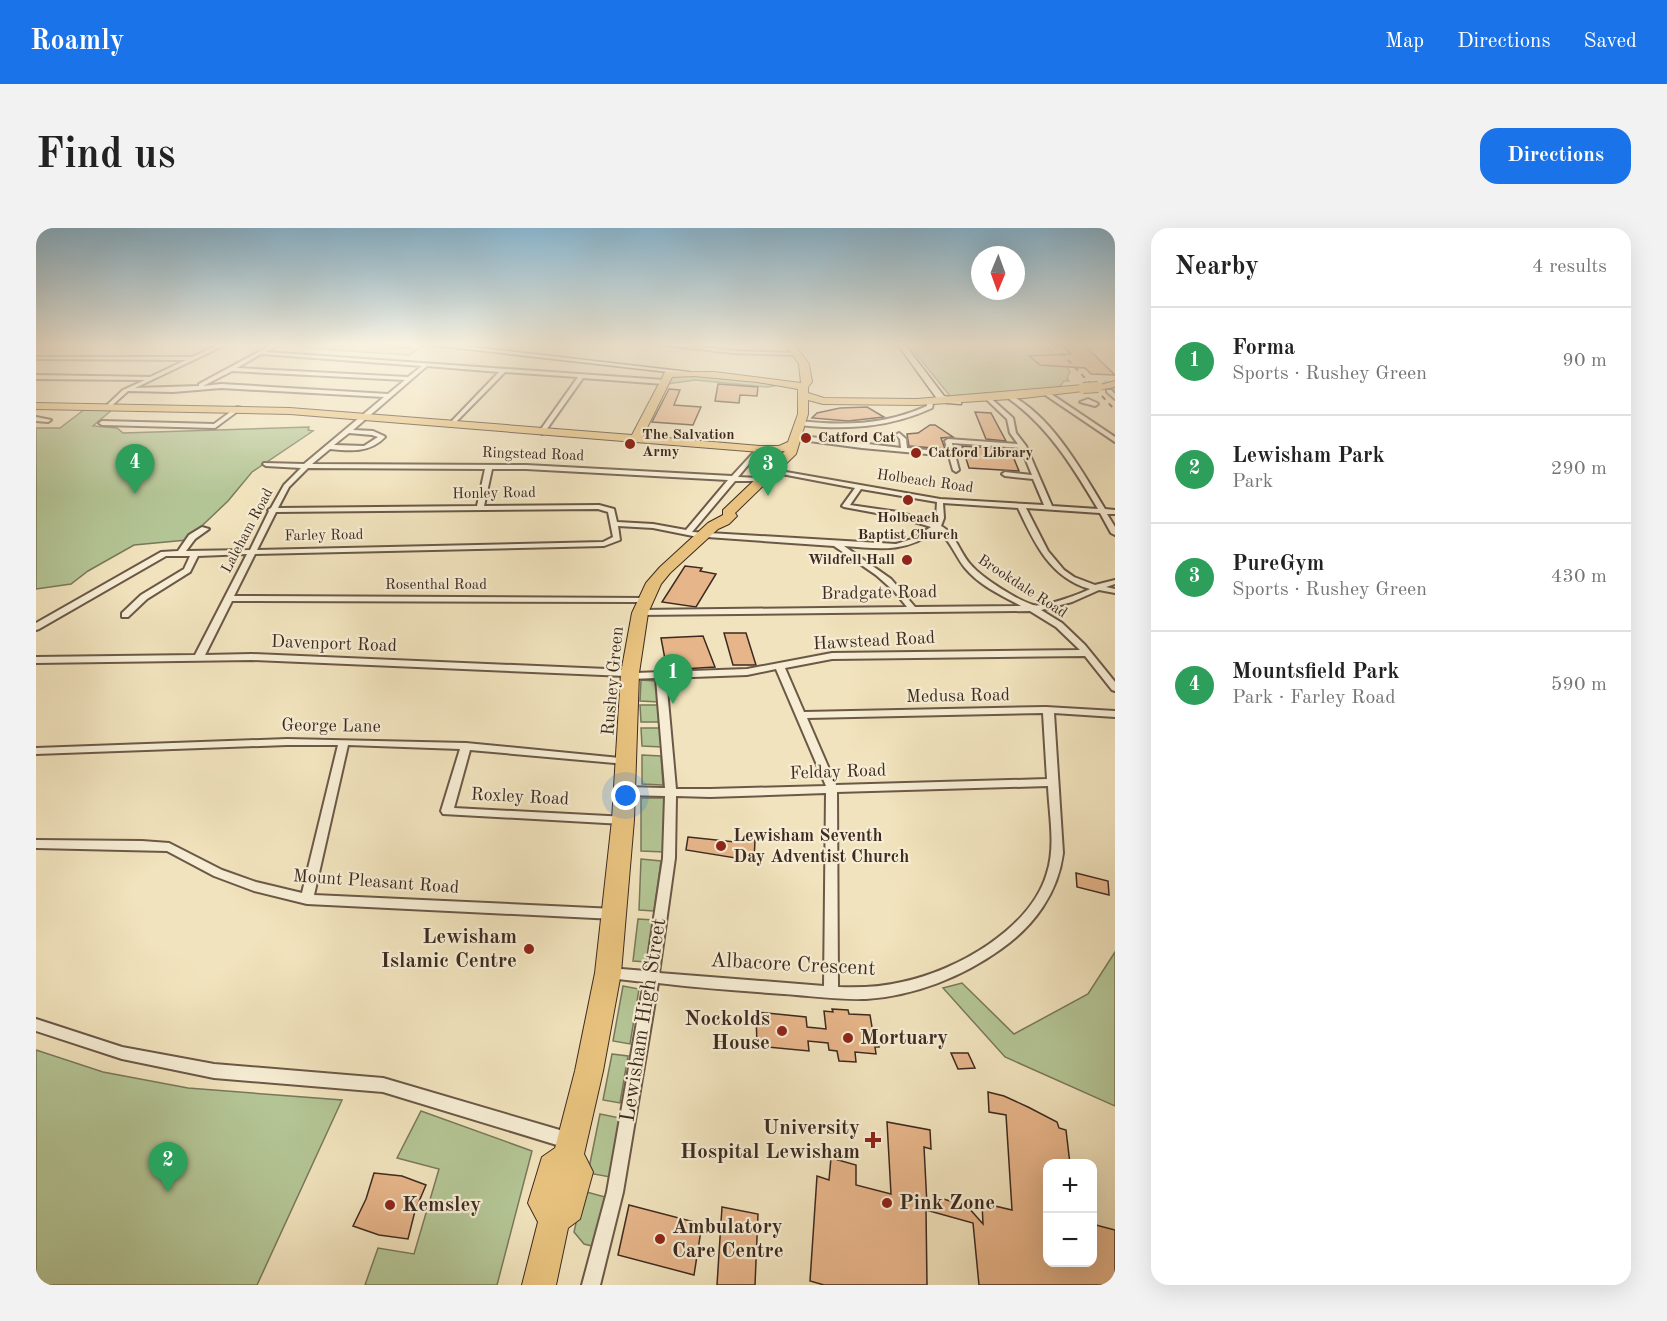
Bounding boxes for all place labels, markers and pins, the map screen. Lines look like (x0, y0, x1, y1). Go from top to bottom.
place label: The Salvation Army (642, 428, 735, 460)
marker: Catford Cat (799, 431, 813, 445)
place label: Catford Cat (818, 431, 896, 446)
marker: The Salvation Army (623, 437, 637, 451)
pin: 4 (116, 444, 154, 494)
pin: 3 (748, 446, 788, 496)
marker: Catford Library (909, 446, 923, 460)
place label: Catford Library (928, 446, 1034, 461)
marker: Holbeach Baptist Church (901, 493, 915, 507)
place label: Holbeach Baptist Church (858, 511, 958, 543)
place label: Wildfell Hall (808, 553, 895, 568)
marker: Wildfell Hall (900, 553, 914, 567)
pin: 1 (654, 654, 692, 704)
place label: Lewisham Seventh Day Adventist Church (733, 827, 909, 866)
marker: Lewisham Seventh Day Adventist Church (714, 839, 728, 853)
place label: Lewisham Islamic Centre (381, 927, 517, 972)
marker: Lewisham Islamic Centre (522, 942, 536, 956)
place label: Nockolds House (684, 1009, 770, 1054)
marker: Nockolds House (775, 1024, 789, 1038)
place label: Mortuary (860, 1028, 948, 1049)
marker: Mortuary (841, 1031, 855, 1045)
place label: University Hospital Lewisham (680, 1118, 860, 1163)
marker: University Hospital Lewisham (864, 1131, 882, 1149)
pin: 2 (148, 1142, 188, 1192)
place label: Pink Zone (899, 1193, 995, 1214)
place label: Kemsley (402, 1195, 481, 1216)
marker: Pink Zone (880, 1196, 894, 1210)
marker: Kemsley (383, 1198, 397, 1212)
place label: Ambulatory Care Centre (672, 1217, 784, 1262)
marker: Ambulatory Care Centre (653, 1232, 667, 1246)

